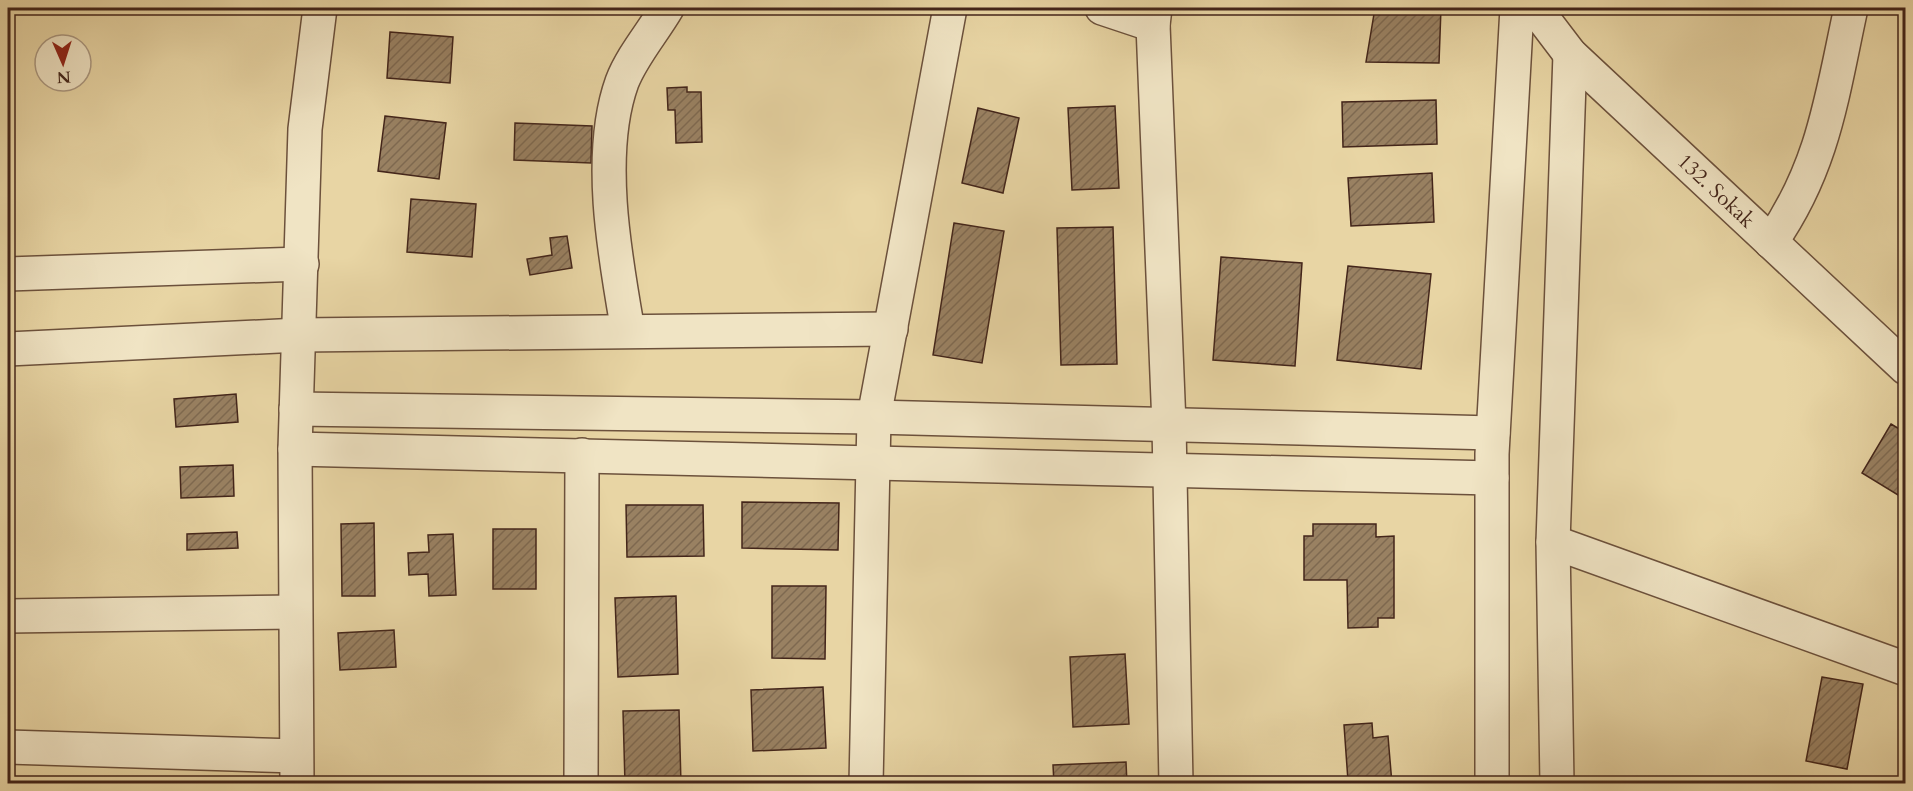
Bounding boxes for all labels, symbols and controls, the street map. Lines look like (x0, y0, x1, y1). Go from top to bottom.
north arrow (33, 33, 93, 93)
text: N (56, 66, 71, 88)
street label: 132. Sokak (1671, 147, 1762, 235)

